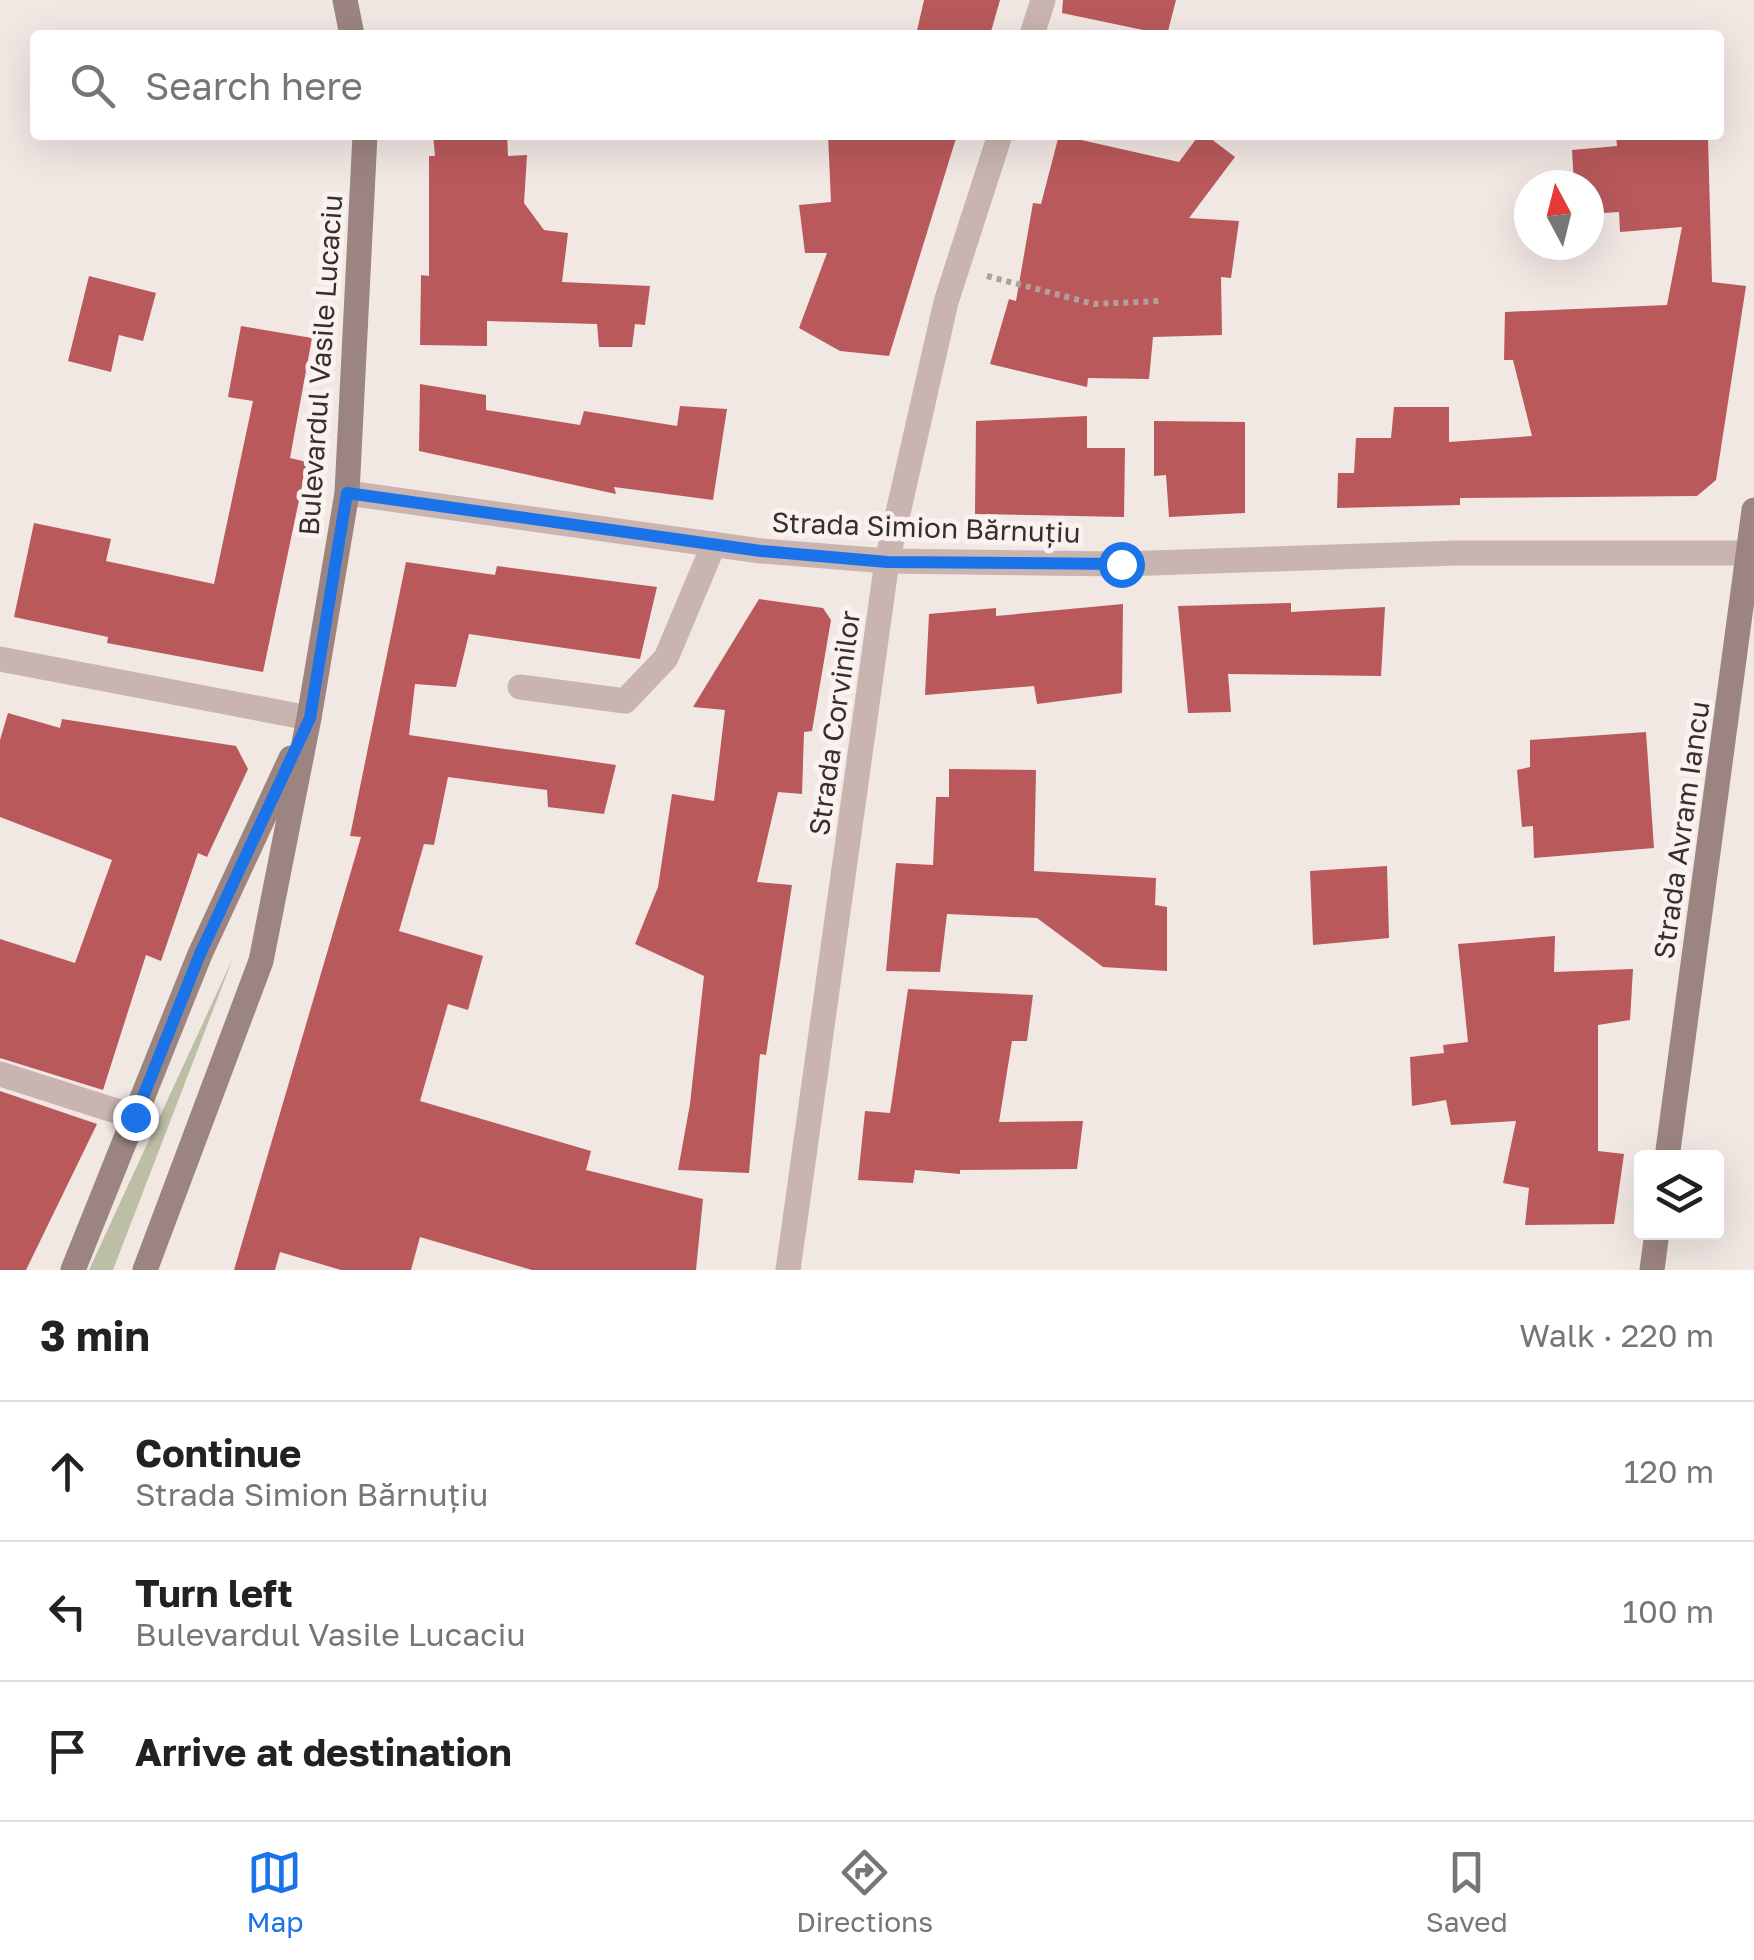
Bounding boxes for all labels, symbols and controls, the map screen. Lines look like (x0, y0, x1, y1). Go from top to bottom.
search box (30, 30, 1724, 140)
icon: search (65, 58, 120, 113)
text: Search here (145, 63, 363, 108)
north arrow (1514, 170, 1604, 260)
street label: Bulevardul Vasile Lucaciu (292, 193, 348, 537)
street label: Strada Simion Bărnuțiu (771, 505, 1081, 550)
route start (1099, 542, 1145, 588)
street label: Strada Corvinilor (802, 608, 866, 838)
street label: Strada Avram Iancu (1647, 699, 1715, 961)
route end (113, 1095, 159, 1141)
map controls (1634, 1150, 1724, 1240)
button: layers (1634, 1150, 1724, 1240)
text: 3 min (40, 1310, 150, 1360)
text: Walk · 220 m (1519, 1316, 1714, 1354)
text: Continue (135, 1430, 301, 1475)
icon: ahead (40, 1444, 95, 1499)
text: 120 m (1624, 1452, 1714, 1490)
text: Strada Simion Bărnuțiu (135, 1475, 488, 1513)
text: Turn left (135, 1570, 293, 1615)
icon: left (40, 1584, 95, 1639)
text: 100 m (1622, 1592, 1714, 1630)
text: Bulevardul Vasile Lucaciu (135, 1615, 526, 1653)
icon: arrive (40, 1724, 95, 1779)
text: Arrive at destination (135, 1729, 512, 1774)
tab: Map (246, 1845, 304, 1938)
tab: Directions (796, 1845, 933, 1938)
tab: Saved (1426, 1845, 1508, 1938)

